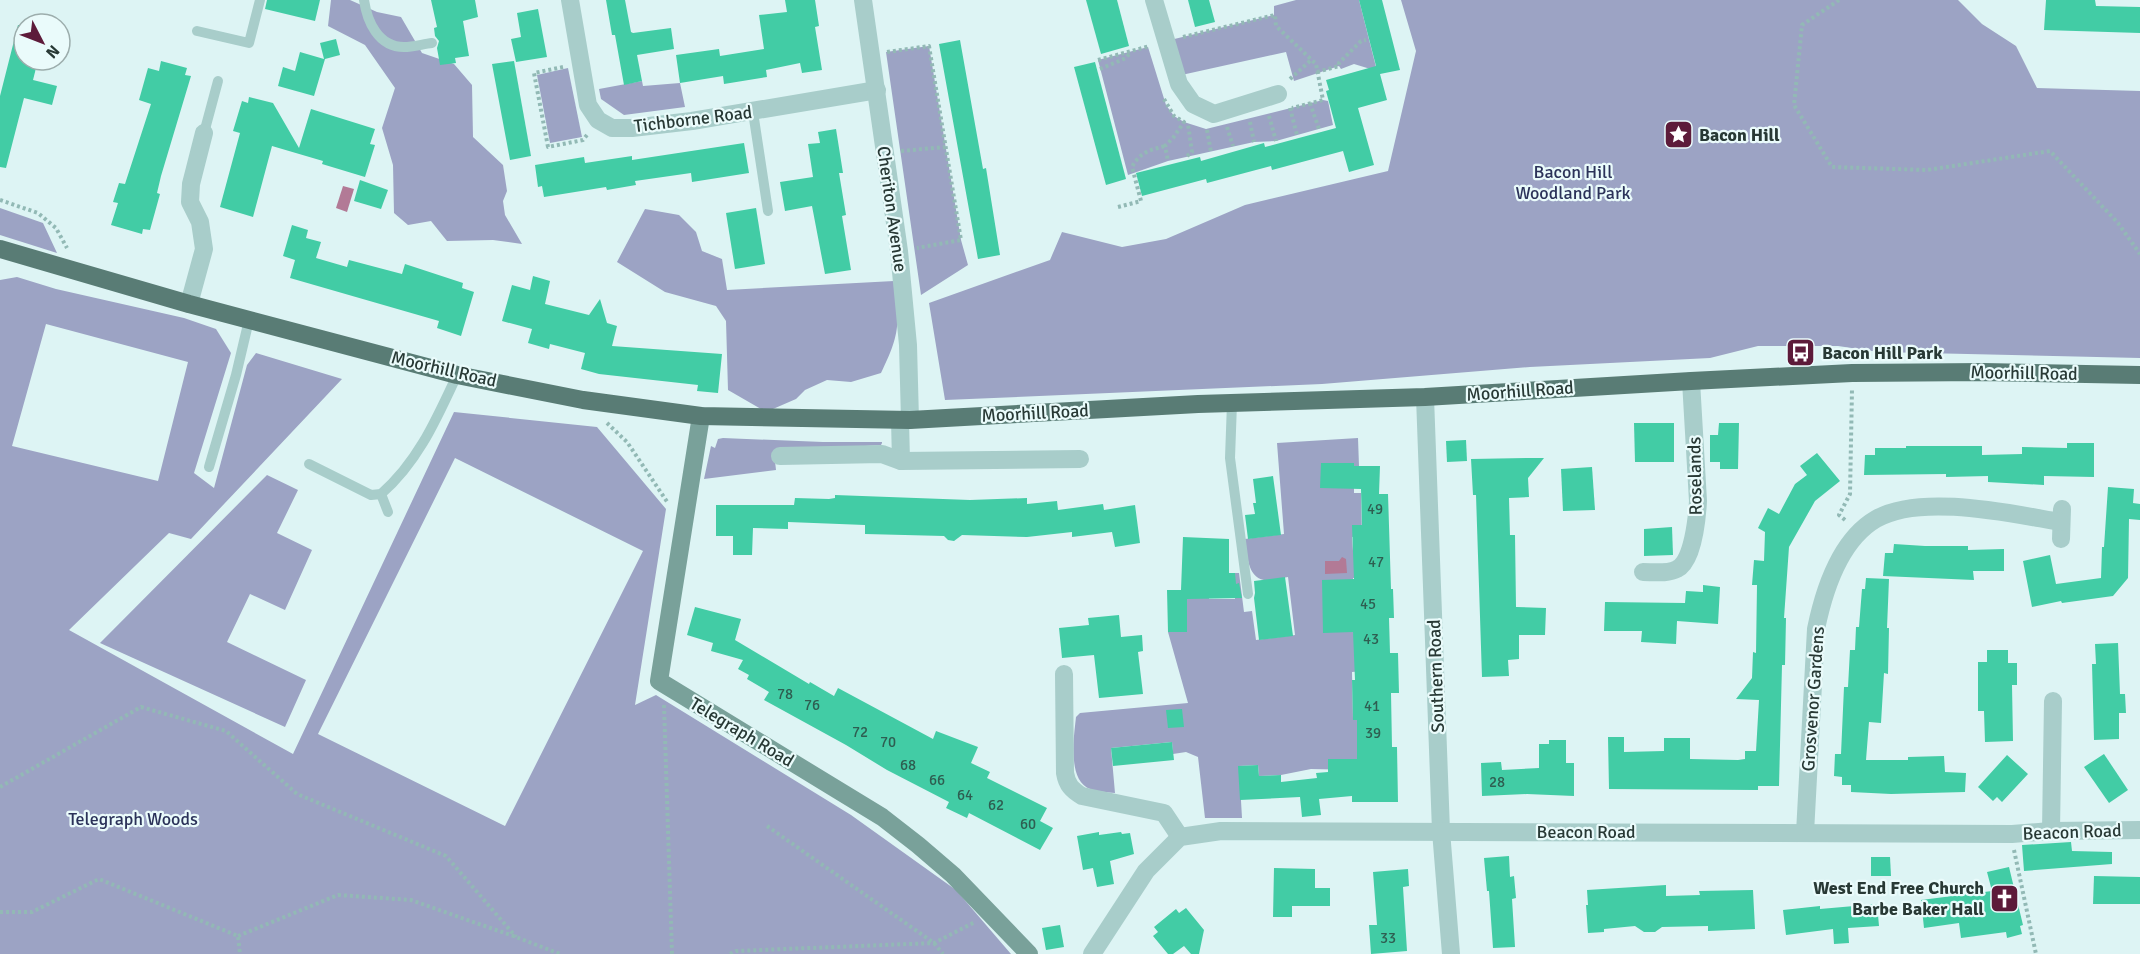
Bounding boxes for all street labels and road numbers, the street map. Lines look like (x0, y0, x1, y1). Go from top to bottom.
street label: Tichborne Road (633, 101, 753, 137)
street label: Cheriton Avenue (872, 145, 912, 273)
street label: Moorhill Road (389, 346, 499, 392)
street label: Moorhill Road (1970, 361, 2078, 385)
street label: Moorhill Road (1466, 376, 1574, 406)
street label: Moorhill Road (981, 399, 1089, 427)
street label: Roselands (1683, 436, 1707, 515)
street label: Southern Road (1423, 619, 1449, 733)
street label: Grosvenor Gardens (1797, 626, 1829, 772)
street label: Telegraph Road (686, 692, 798, 772)
street label: Beacon Road (2022, 819, 2122, 845)
street label: Beacon Road (1537, 821, 1636, 843)

